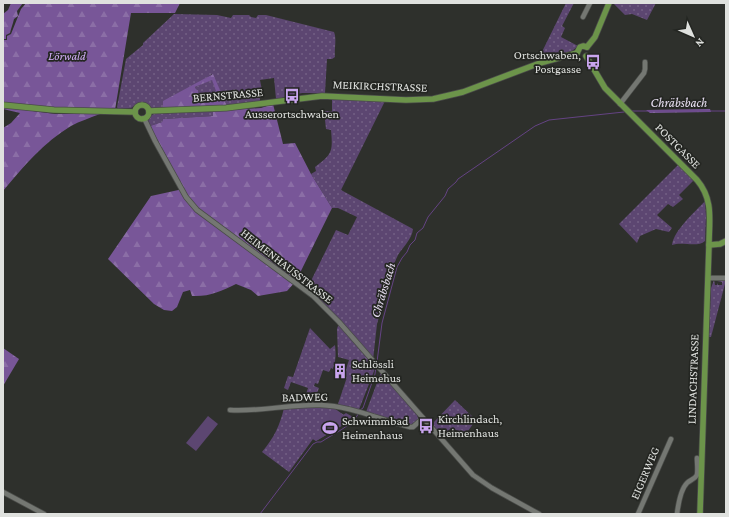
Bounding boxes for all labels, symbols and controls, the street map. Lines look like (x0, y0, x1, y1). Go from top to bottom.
north arrow (673, 16, 713, 56)
text: N (693, 36, 707, 50)
place label: Ortschwaben, Postgasse (514, 48, 581, 76)
park label: Lörwald (48, 49, 86, 63)
bus stop icon: Ortschwaben, Postgasse (584, 53, 602, 71)
street label: MEIKIRCHSTRASSE (332, 77, 428, 95)
street label: BERNSTRASSE (192, 85, 264, 105)
bus stop icon: Ausserortschwaben (283, 87, 301, 105)
water label: Chräbsbach (651, 95, 707, 110)
place label: Ausserortschwaben (245, 107, 340, 121)
street label: POSTGASSE (652, 120, 704, 172)
street label: HEIMENHAUSSTRASSE (238, 226, 336, 307)
water label: Chräbsbach (368, 261, 398, 319)
street label: LINDACHSTRASSE (684, 333, 702, 424)
place label: Schlössli Heimehus (352, 357, 401, 385)
building icon: Schlössli Heimehus (331, 362, 349, 380)
street label: BADWEG (282, 390, 329, 404)
place label: Kirchlindach, Heimenhaus (438, 412, 502, 440)
place label: Schwimmbad Heimenhaus (342, 414, 409, 442)
bus stop icon: Kirchlindach, Heimenhaus (417, 417, 435, 435)
sports icon: Schwimmbad Heimenhaus (321, 419, 339, 437)
street label: EIGERWEG (628, 444, 662, 501)

